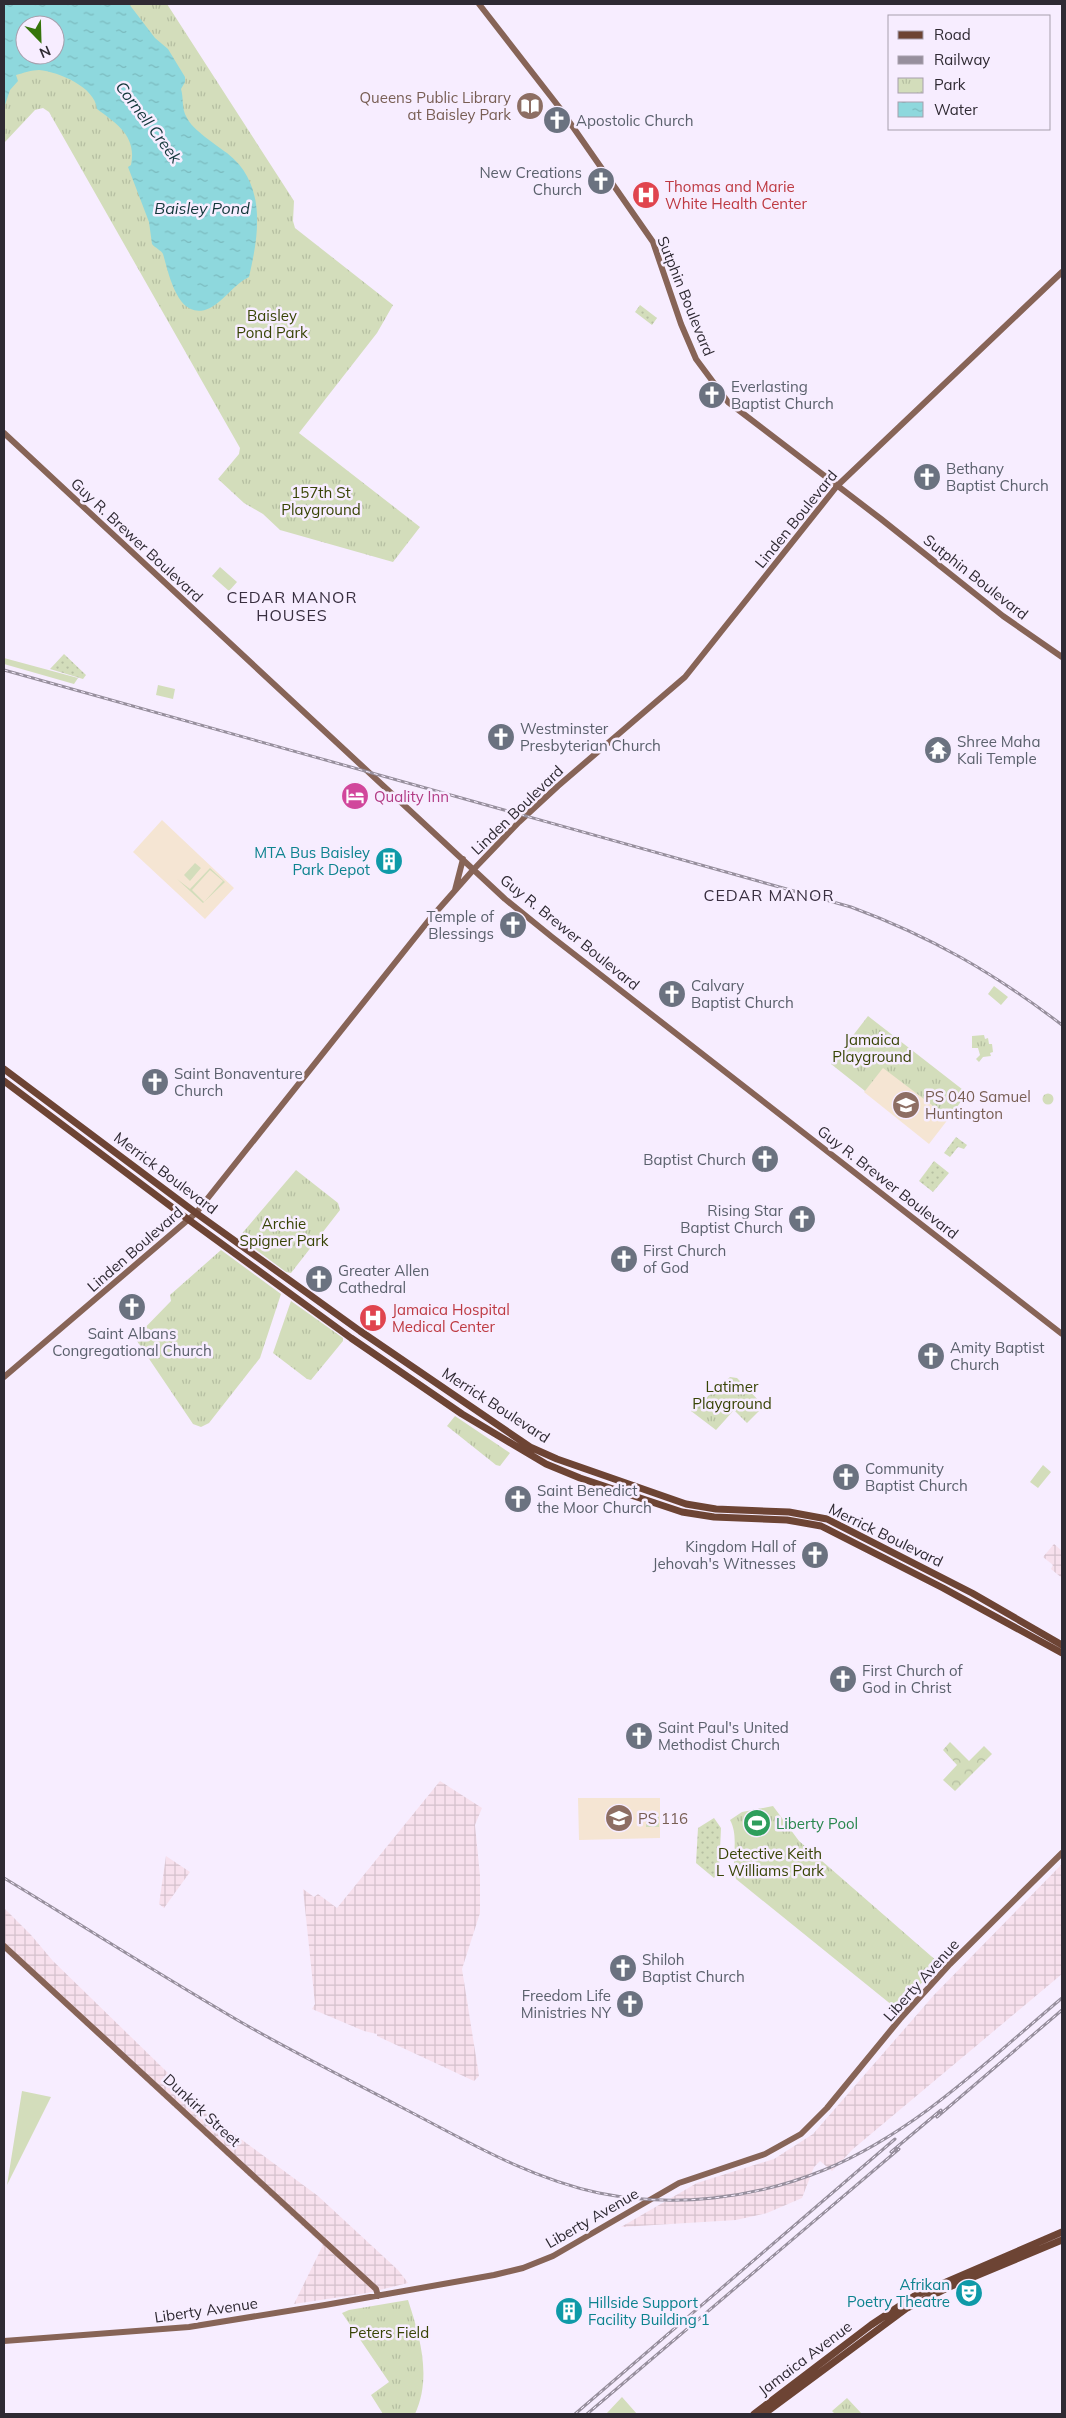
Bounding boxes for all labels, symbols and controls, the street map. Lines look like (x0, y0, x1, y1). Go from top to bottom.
north arrow (15, 15, 65, 65)
legend (888, 15, 1051, 130)
text: Road (934, 25, 971, 44)
text: N (37, 42, 53, 62)
text: Railway (934, 50, 990, 69)
text: Park (934, 75, 966, 94)
water label: Cornell Creek (112, 77, 187, 168)
place label: Queens Public Library at Baisley Park (360, 88, 511, 124)
library icon: Queens Public Library at Baisley Park (515, 91, 545, 121)
text: Water (934, 100, 978, 119)
church icon: Apostolic Church (542, 105, 572, 135)
place label: Apostolic Church (576, 111, 693, 130)
place label: New Creations Church (479, 163, 582, 199)
church icon: New Creations Church (586, 166, 616, 196)
place label: Thomas and Marie White Health Center (665, 177, 807, 213)
hospital icon: Thomas and Marie White Health Center (631, 180, 661, 210)
water label: Baisley Pond (154, 198, 250, 218)
street label: Sutphin Boulevard (653, 233, 719, 359)
park label: Baisley Pond Park (236, 306, 308, 342)
place label: Everlasting Baptist Church (731, 377, 834, 413)
church icon: Everlasting Baptist Church (697, 380, 727, 410)
place label: Bethany Baptist Church (946, 459, 1049, 495)
church icon: Bethany Baptist Church (912, 462, 942, 492)
street label: Linden Boulevard (751, 466, 841, 572)
street label: Guy R. Brewer Boulevard (67, 474, 207, 606)
park label: 157th St Playground (281, 483, 361, 519)
street label: Sutphin Boulevard (920, 530, 1032, 624)
district label: CEDAR MANOR HOUSES (227, 587, 357, 625)
place label: Westminster Presbyterian Church (520, 719, 661, 755)
church icon: Westminster Presbyterian Church (486, 722, 516, 752)
place label: Shree Maha Kali Temple (957, 732, 1040, 768)
temple icon: Shree Maha Kali Temple (923, 735, 953, 765)
street label: Linden Boulevard (467, 761, 567, 859)
hotel icon: Quality Inn (340, 781, 370, 811)
place label: Quality Inn (374, 787, 449, 806)
place label: MTA Bus Baisley Park Depot (254, 843, 370, 879)
building icon: MTA Bus Baisley Park Depot (374, 846, 404, 876)
street label: Guy R. Brewer Boulevard (497, 870, 643, 994)
district label: CEDAR MANOR (704, 885, 834, 905)
place label: Temple of Blessings (427, 907, 495, 943)
church icon: Temple of Blessings (498, 910, 528, 940)
place label: Calvary Baptist Church (691, 976, 794, 1012)
church icon: Calvary Baptist Church (657, 979, 687, 1009)
park label: Jamaica Playground (832, 1030, 912, 1066)
place label: Saint Bonaventure Church (174, 1064, 303, 1100)
church icon: Saint Bonaventure Church (140, 1067, 170, 1097)
place label: PS 040 Samuel Huntington (925, 1087, 1031, 1123)
school or university icon: PS 040 Samuel Huntington (891, 1090, 921, 1120)
street label: Guy R. Brewer Boulevard (814, 1121, 962, 1243)
street label: Merrick Boulevard (110, 1128, 222, 1218)
church icon: Baptist Church (750, 1144, 780, 1174)
place label: Baptist Church (643, 1150, 746, 1169)
place label: Rising Star Baptist Church (680, 1201, 784, 1237)
street label: Linden Boulevard (83, 1202, 187, 1296)
church icon: Rising Star Baptist Church (787, 1204, 817, 1234)
park label: Archie Spigner Park (240, 1214, 329, 1250)
place label: First Church of God (643, 1241, 726, 1277)
church icon: First Church of God (609, 1244, 639, 1274)
place label: Greater Allen Cathedral (338, 1261, 429, 1297)
church icon: Greater Allen Cathedral (304, 1264, 334, 1294)
church icon: Saint Albans Congregational Church (117, 1292, 147, 1322)
place label: Jamaica Hospital Medical Center (392, 1300, 510, 1336)
hospital icon: Jamaica Hospital Medical Center (358, 1303, 388, 1333)
place label: Saint Albans Congregational Church (52, 1324, 212, 1360)
place label: Amity Baptist Church (950, 1338, 1045, 1374)
church icon: Amity Baptist Church (916, 1341, 946, 1371)
street label: Merrick Boulevard (439, 1363, 553, 1447)
park label: Latimer Playground (692, 1377, 772, 1413)
place label: Community Baptist Church (865, 1459, 968, 1495)
church icon: Community Baptist Church (831, 1462, 861, 1492)
place label: Saint Benedict the Moor Church (537, 1481, 652, 1517)
church icon: Saint Benedict the Moor Church (503, 1484, 533, 1514)
street label: Merrick Boulevard (826, 1499, 946, 1571)
place label: Kingdom Hall of Jehovah's Witnesses (652, 1537, 797, 1573)
church icon: Kingdom Hall of Jehovah's Witnesses (800, 1540, 830, 1570)
place label: First Church of God in Christ (862, 1661, 964, 1697)
church icon: First Church of God in Christ (828, 1664, 858, 1694)
place label: Saint Paul's United Methodist Church (658, 1718, 789, 1754)
church icon: Saint Paul's United Methodist Church (624, 1721, 654, 1751)
school or university icon: PS 116 (604, 1803, 634, 1833)
sports icon: Liberty Pool (742, 1808, 772, 1838)
place label: PS 116 (638, 1809, 688, 1828)
place label: Liberty Pool (776, 1814, 858, 1833)
park label: Detective Keith L Williams Park (716, 1844, 824, 1880)
street label: Liberty Avenue (879, 1935, 963, 2025)
place label: Shiloh Baptist Church (642, 1950, 745, 1986)
church icon: Shiloh Baptist Church (608, 1953, 638, 1983)
place label: Freedom Life Ministries NY (521, 1986, 612, 2022)
church icon: Freedom Life Ministries NY (615, 1989, 645, 2019)
street label: Dunkirk Street (159, 2069, 245, 2151)
street label: Liberty Avenue (542, 2184, 642, 2252)
place label: Afrikan Poetry Theatre (847, 2275, 950, 2311)
theatre icon: Afrikan Poetry Theatre (954, 2278, 984, 2308)
street label: Liberty Avenue (153, 2293, 259, 2327)
place label: Hillside Support Facility Building 1 (588, 2293, 710, 2329)
building icon: Hillside Support Facility Building 1 (554, 2296, 584, 2326)
street label: Jamaica Avenue (754, 2317, 856, 2399)
park label: Peters Field (349, 2323, 429, 2342)

